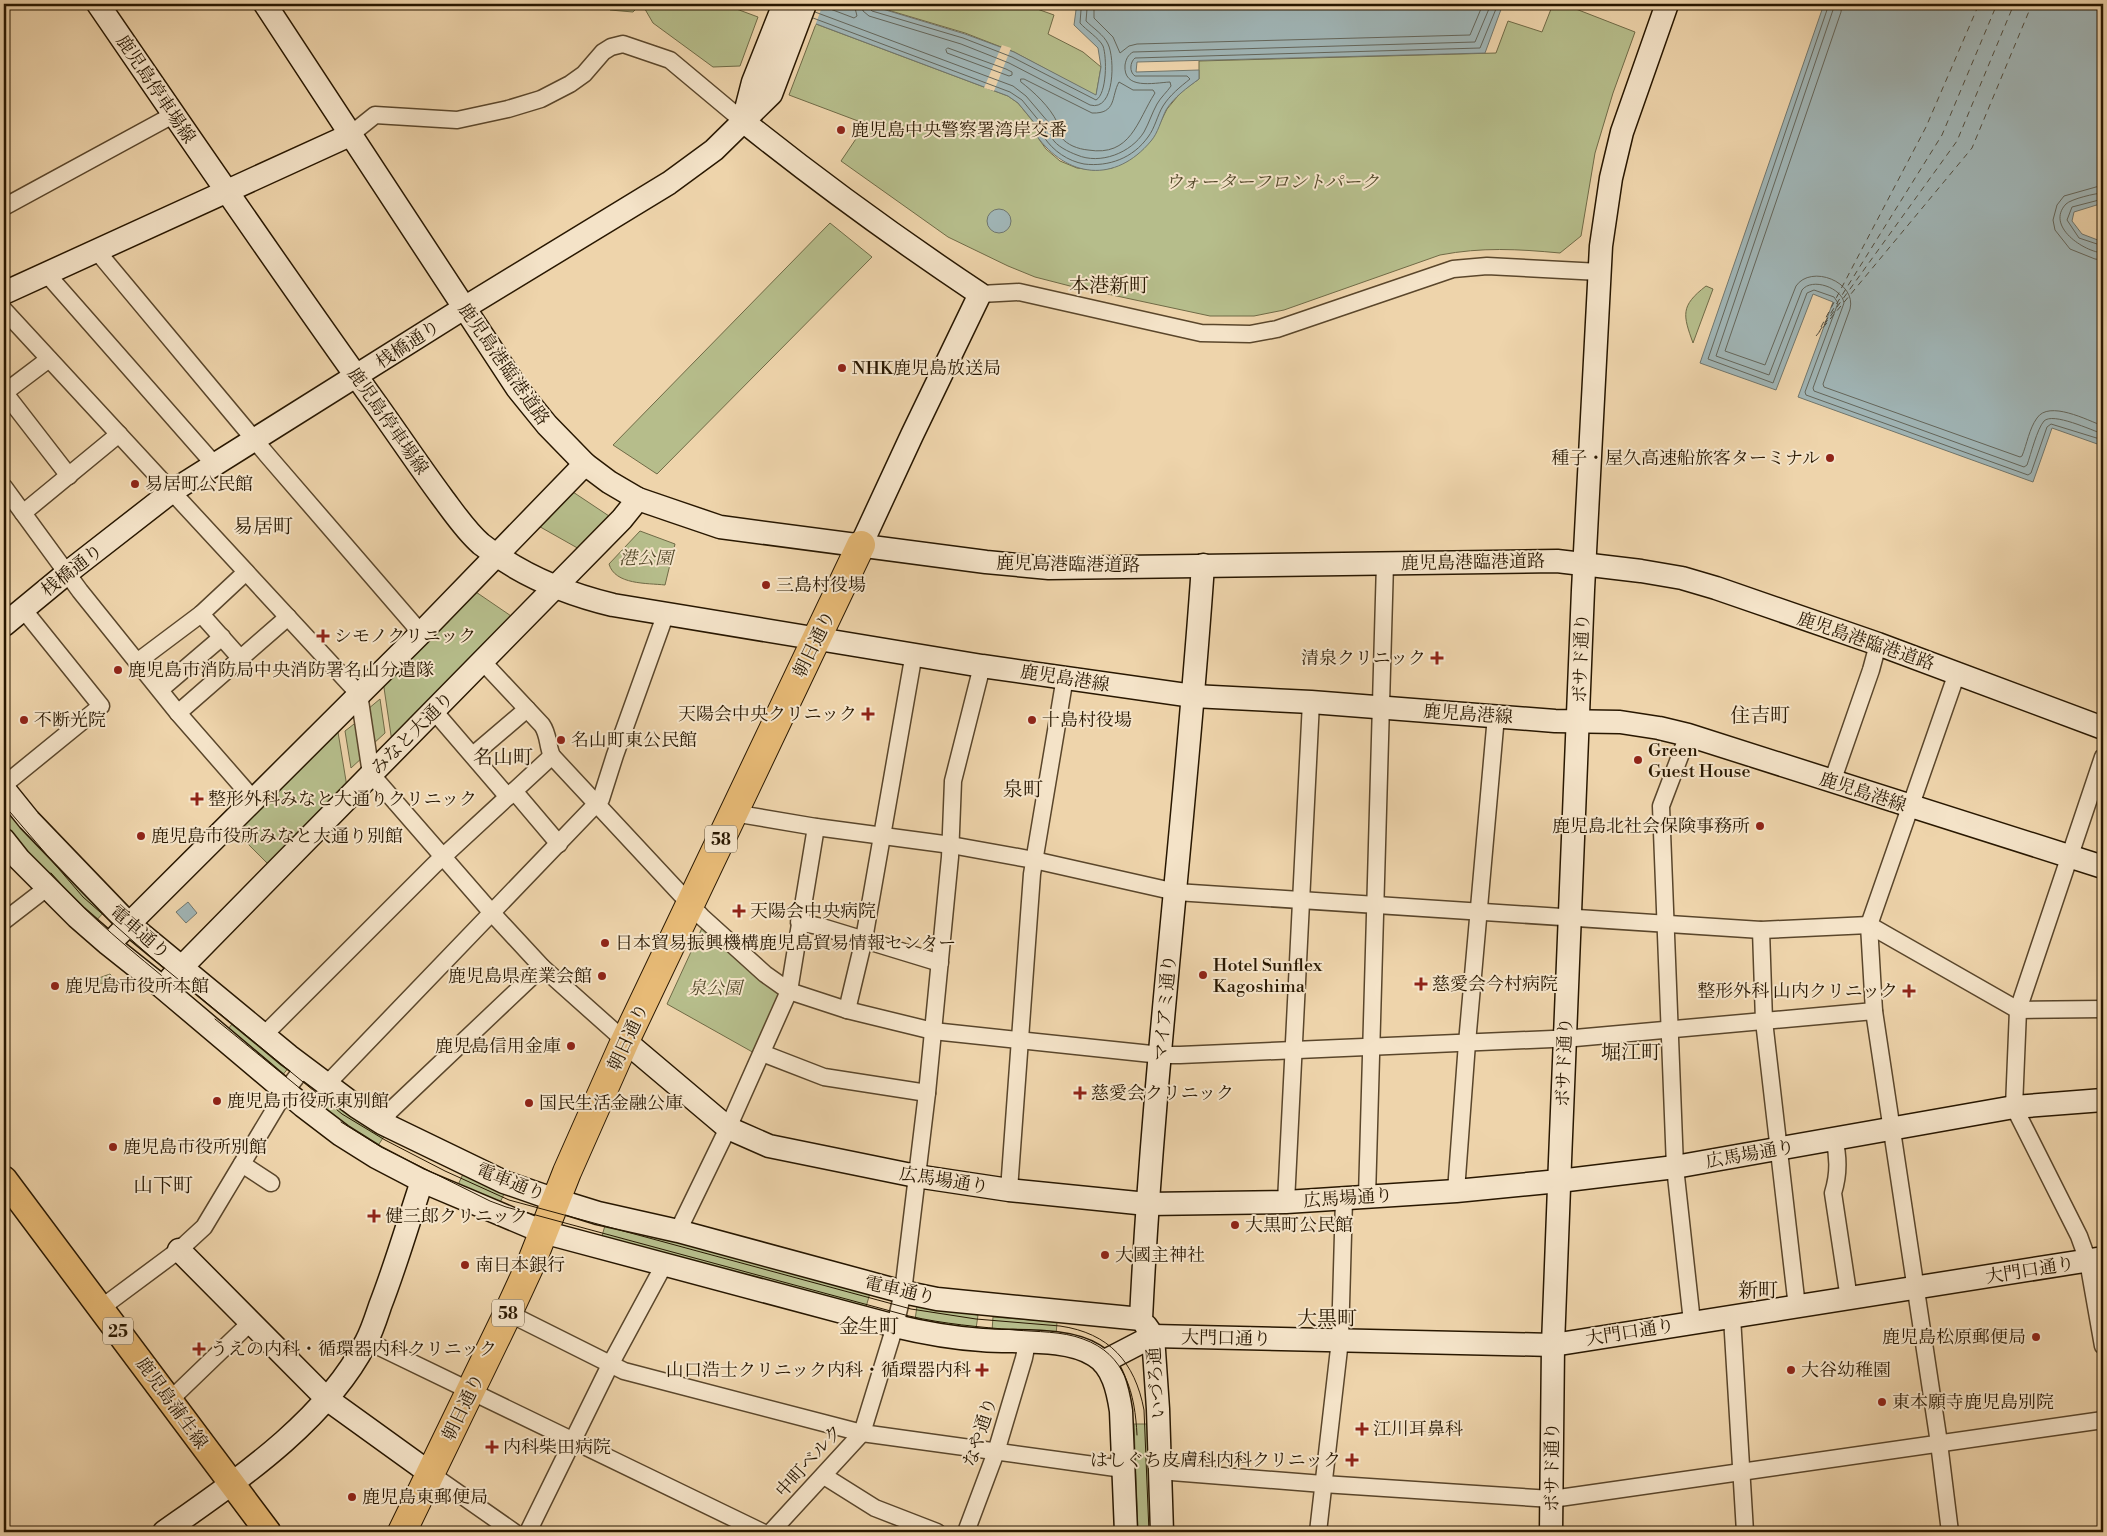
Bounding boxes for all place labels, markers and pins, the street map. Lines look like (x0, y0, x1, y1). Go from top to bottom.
place label: 鹿児島中央警察署湾岸交番 (851, 119, 1067, 142)
marker: 鹿児島中央警察署湾岸交番 (835, 124, 847, 136)
place label: NHK鹿児島放送局 (852, 357, 1001, 380)
marker: NHK鹿児島放送局 (836, 362, 848, 374)
place label: 種子・屋久高速船旅客ターミナル (1551, 447, 1820, 470)
marker: 種子・屋久高速船旅客ターミナル (1824, 452, 1836, 464)
place label: 易居町公民館 (145, 473, 253, 496)
marker: 易居町公民館 (129, 478, 141, 490)
place label: 三島村役場 (776, 574, 866, 597)
marker: 三島村役場 (760, 579, 772, 591)
place label: シモノクリニック (334, 625, 476, 648)
marker: シモノクリニック (316, 629, 330, 643)
place label: 清泉クリニック (1301, 647, 1426, 670)
marker: 清泉クリニック (1430, 651, 1444, 665)
place label: 鹿児島市消防局中央消防署名山分遣隊 (128, 659, 434, 682)
marker: 鹿児島市消防局中央消防署名山分遣隊 (112, 664, 124, 676)
place label: 天陽会中央クリニック (678, 703, 857, 726)
marker: 天陽会中央クリニック (861, 707, 875, 721)
place label: 不断光院 (34, 709, 106, 732)
place label: 十島村役場 (1042, 709, 1132, 732)
marker: 不断光院 (18, 714, 30, 726)
marker: 十島村役場 (1026, 714, 1038, 726)
place label: 名山町東公民館 (571, 729, 697, 752)
marker: 名山町東公民館 (555, 734, 567, 746)
place label: Green Guest House (1648, 739, 1751, 783)
marker: Green Guest House (1632, 754, 1644, 766)
place label: 整形外科みなと大通りクリニック (208, 788, 477, 811)
marker: 整形外科みなと大通りクリニック (190, 792, 204, 806)
place label: 鹿児島北社会保険事務所 (1552, 815, 1750, 838)
marker: 鹿児島北社会保険事務所 (1754, 820, 1766, 832)
place label: 鹿児島市役所みなと大通り別館 (151, 825, 403, 848)
marker: 鹿児島市役所みなと大通り別館 (135, 830, 147, 842)
place label: 天陽会中央病院 (750, 900, 876, 923)
marker: 天陽会中央病院 (732, 904, 746, 918)
place label: 日本貿易振興機構鹿児島貿易情報センター (615, 932, 956, 955)
marker: 日本貿易振興機構鹿児島貿易情報センター (599, 937, 611, 949)
place label: Hotel Sunflex Kagoshima (1213, 954, 1323, 998)
place label: 鹿児島県産業会館 (448, 965, 592, 988)
marker: Hotel Sunflex Kagoshima (1197, 969, 1209, 981)
marker: 鹿児島県産業会館 (596, 970, 608, 982)
place label: 慈愛会今村病院 (1432, 973, 1558, 996)
place label: 鹿児島市役所本館 (65, 975, 209, 998)
marker: 慈愛会今村病院 (1414, 977, 1428, 991)
marker: 鹿児島市役所本館 (49, 980, 61, 992)
place label: 整形外科 山内クリニック (1697, 980, 1898, 1003)
marker: 整形外科 山内クリニック (1902, 984, 1916, 998)
place label: 鹿児島信用金庫 (435, 1035, 561, 1058)
marker: 鹿児島信用金庫 (565, 1040, 577, 1052)
place label: 慈愛会クリニック (1091, 1082, 1234, 1105)
marker: 慈愛会クリニック (1073, 1086, 1087, 1100)
place label: 鹿児島市役所東別館 (227, 1090, 389, 1113)
place label: 国民生活金融公庫 (539, 1092, 683, 1115)
marker: 鹿児島市役所東別館 (211, 1095, 223, 1107)
marker: 国民生活金融公庫 (523, 1097, 535, 1109)
place label: 鹿児島市役所別館 (123, 1136, 267, 1159)
marker: 鹿児島市役所別館 (107, 1141, 119, 1153)
place label: 健三郎クリニック (385, 1205, 528, 1228)
marker: 健三郎クリニック (367, 1209, 381, 1223)
place label: 大黒町公民館 (1245, 1214, 1353, 1237)
marker: 大黒町公民館 (1229, 1219, 1241, 1231)
place label: 大國主神社 (1115, 1244, 1205, 1267)
marker: 大國主神社 (1099, 1249, 1111, 1261)
place label: 南日本銀行 (475, 1254, 565, 1277)
marker: 南日本銀行 (459, 1259, 471, 1271)
place label: 鹿児島松原郵便局 (1882, 1326, 2026, 1349)
marker: 鹿児島松原郵便局 (2030, 1331, 2042, 1343)
place label: うえの内科・循環器内科クリニック (210, 1338, 497, 1361)
marker: うえの内科・循環器内科クリニック (192, 1342, 206, 1356)
place label: 山口浩士クリニック内科・循環器内科 (666, 1359, 971, 1382)
place label: 大谷幼稚園 (1801, 1359, 1891, 1382)
marker: 山口浩士クリニック内科・循環器内科 (975, 1363, 989, 1377)
marker: 大谷幼稚園 (1785, 1364, 1797, 1376)
place label: 東本願寺鹿児島別院 (1892, 1391, 2054, 1414)
marker: 東本願寺鹿児島別院 (1876, 1396, 1888, 1408)
place label: 江川耳鼻科 (1373, 1418, 1463, 1441)
marker: 江川耳鼻科 (1355, 1422, 1369, 1436)
place label: 内科柴田病院 (503, 1436, 611, 1459)
marker: 内科柴田病院 (485, 1440, 499, 1454)
place label: はしぐち皮膚科内科クリニック (1090, 1449, 1341, 1472)
marker: はしぐち皮膚科内科クリニック (1345, 1453, 1359, 1467)
place label: 鹿児島東郵便局 (362, 1486, 488, 1509)
marker: 鹿児島東郵便局 (346, 1491, 358, 1503)

